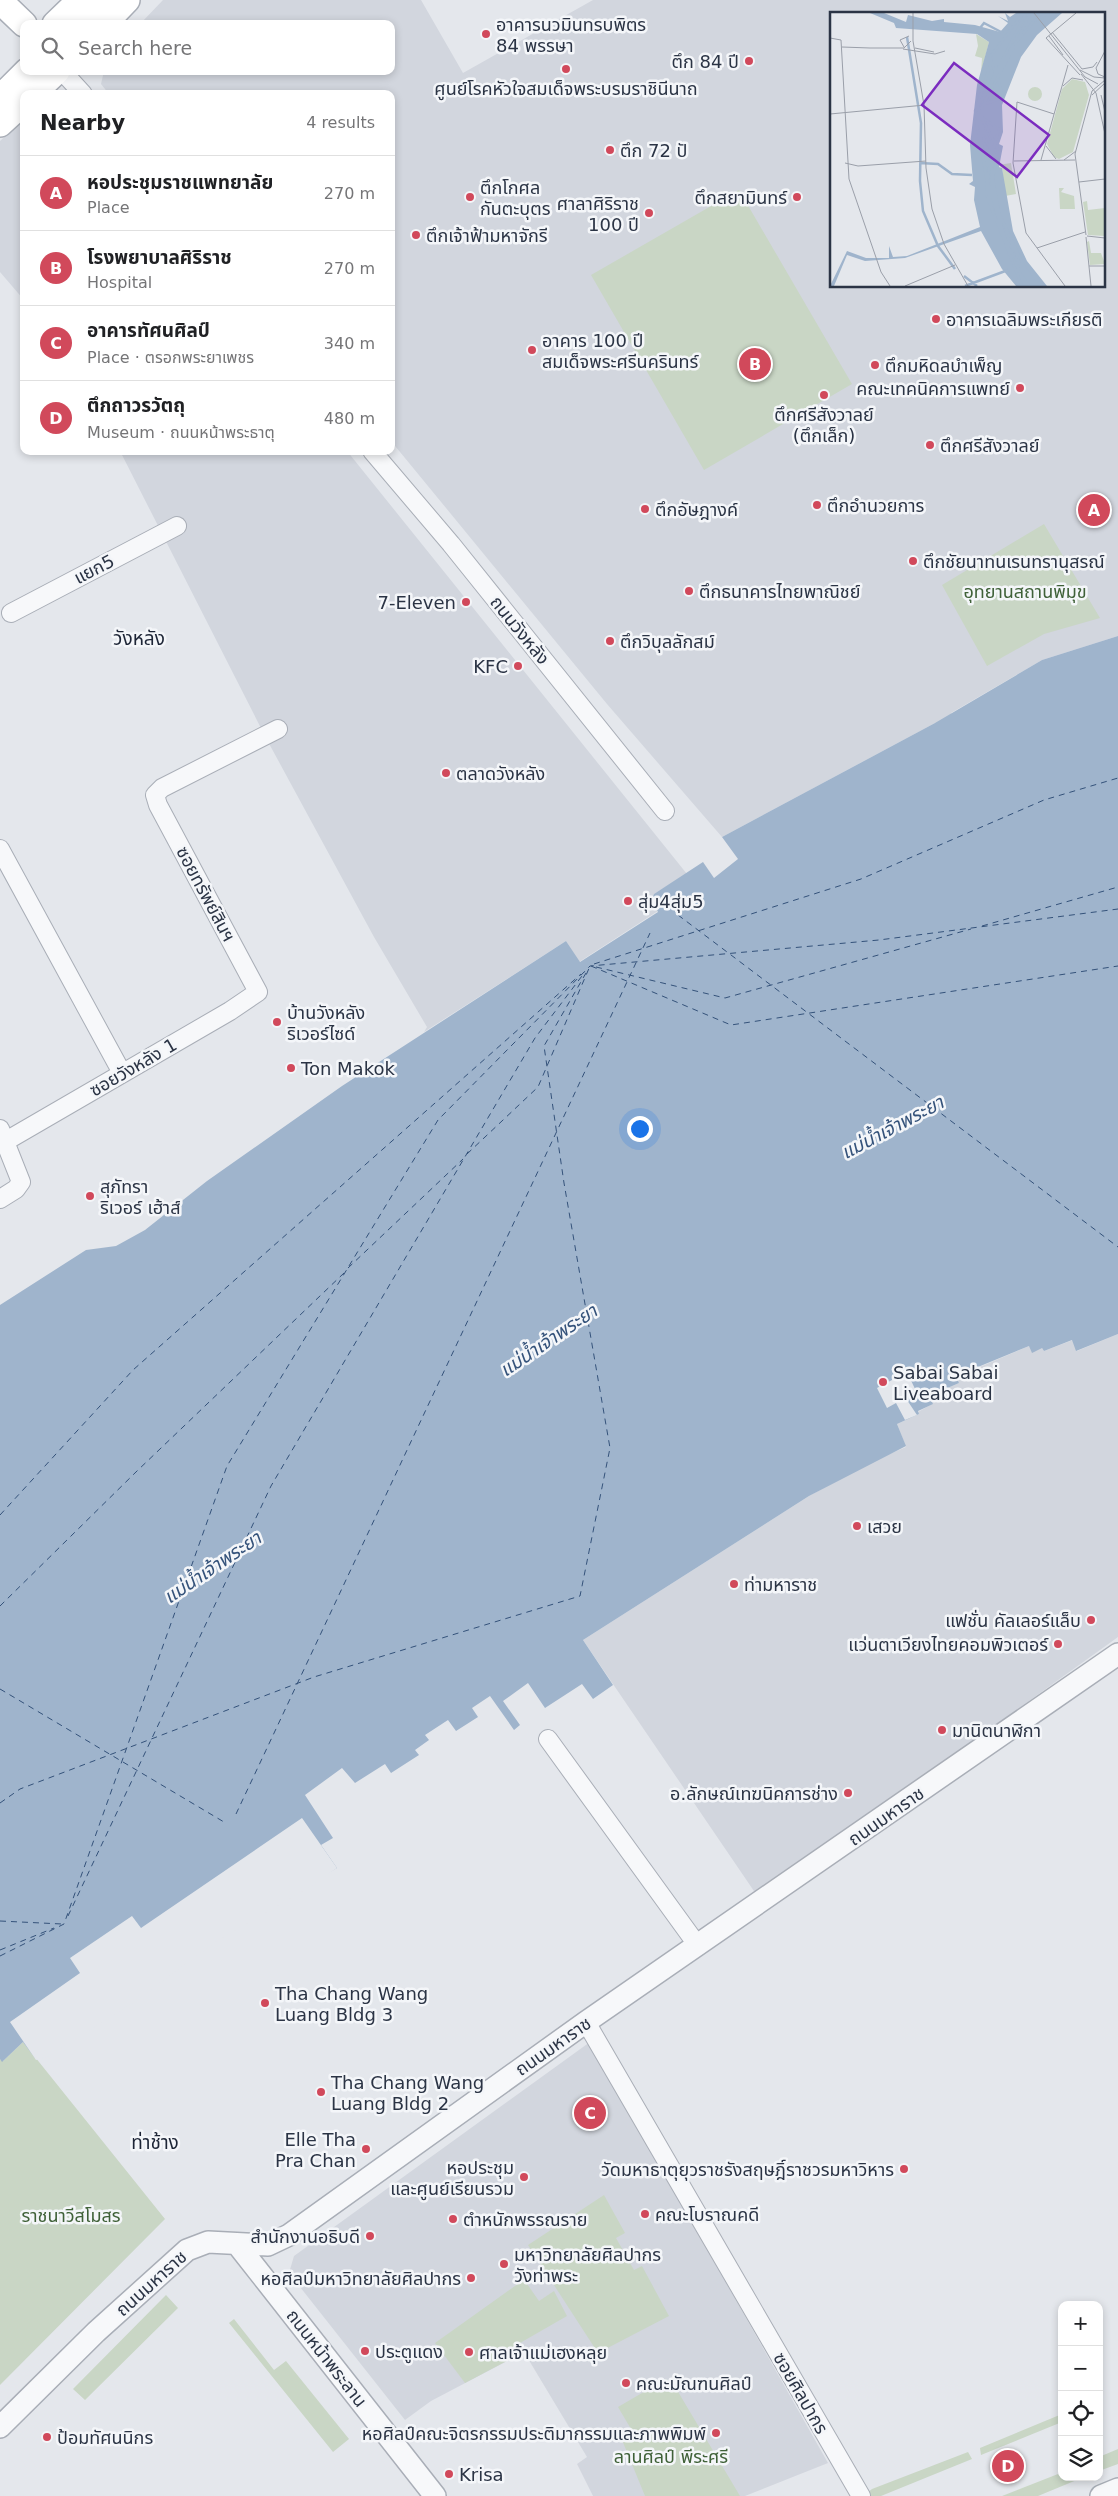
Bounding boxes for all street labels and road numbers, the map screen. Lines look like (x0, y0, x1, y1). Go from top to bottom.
street label: แยก5 (70, 550, 118, 588)
street label: ถนนวังหลัง (486, 592, 554, 668)
street label: ซอยทรัพย์สินฯ (172, 843, 240, 945)
street label: ซอยวังหลัง 1 (86, 1034, 180, 1100)
street label: ถนนมหาราช (844, 1782, 928, 1850)
street label: ถนนมหาราช (511, 2012, 595, 2080)
street label: ถนนมหาราช (111, 2246, 191, 2320)
street label: ถนนหน้าพระลาน (282, 2305, 372, 2411)
street label: ซอยศิลปากร (769, 2349, 833, 2438)

